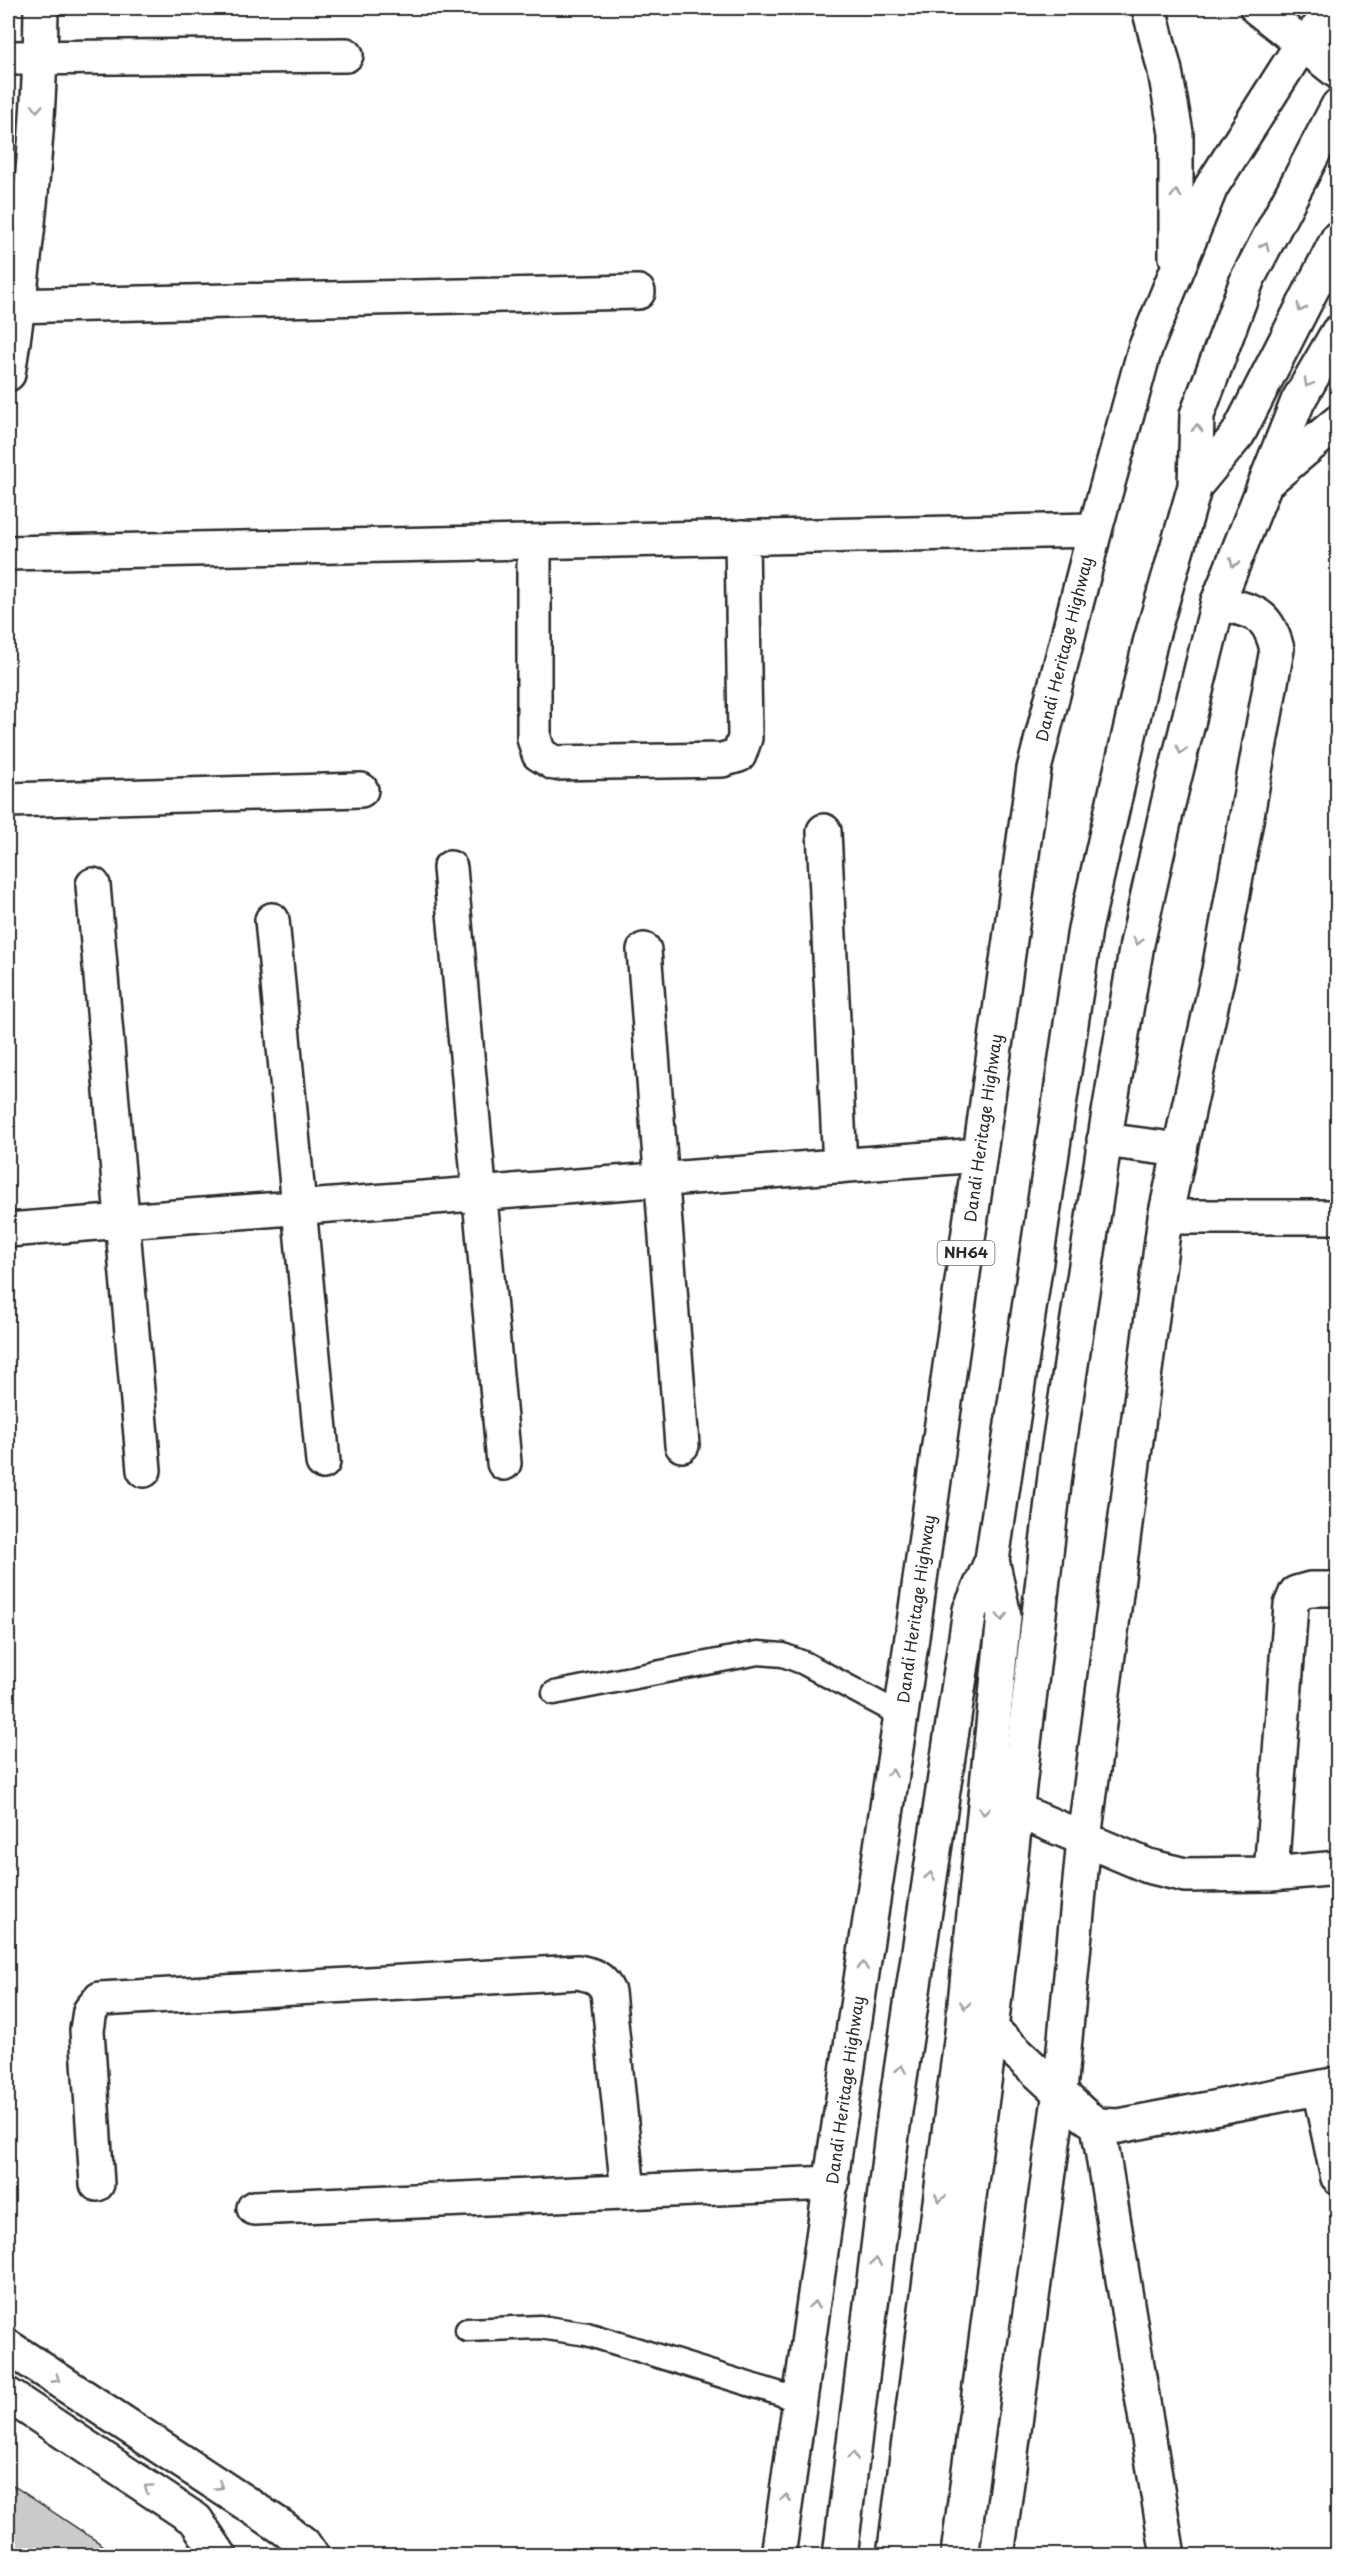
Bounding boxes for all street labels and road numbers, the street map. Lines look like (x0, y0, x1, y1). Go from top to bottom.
street label: Dandi Heritage Highway (1028, 554, 1098, 744)
street label: Dandi Heritage Highway (957, 1032, 1007, 1223)
road number: NH64 (938, 1241, 994, 1265)
street label: Dandi Heritage Highway (890, 1513, 940, 1704)
street label: Dandi Heritage Highway (819, 1994, 869, 2185)

